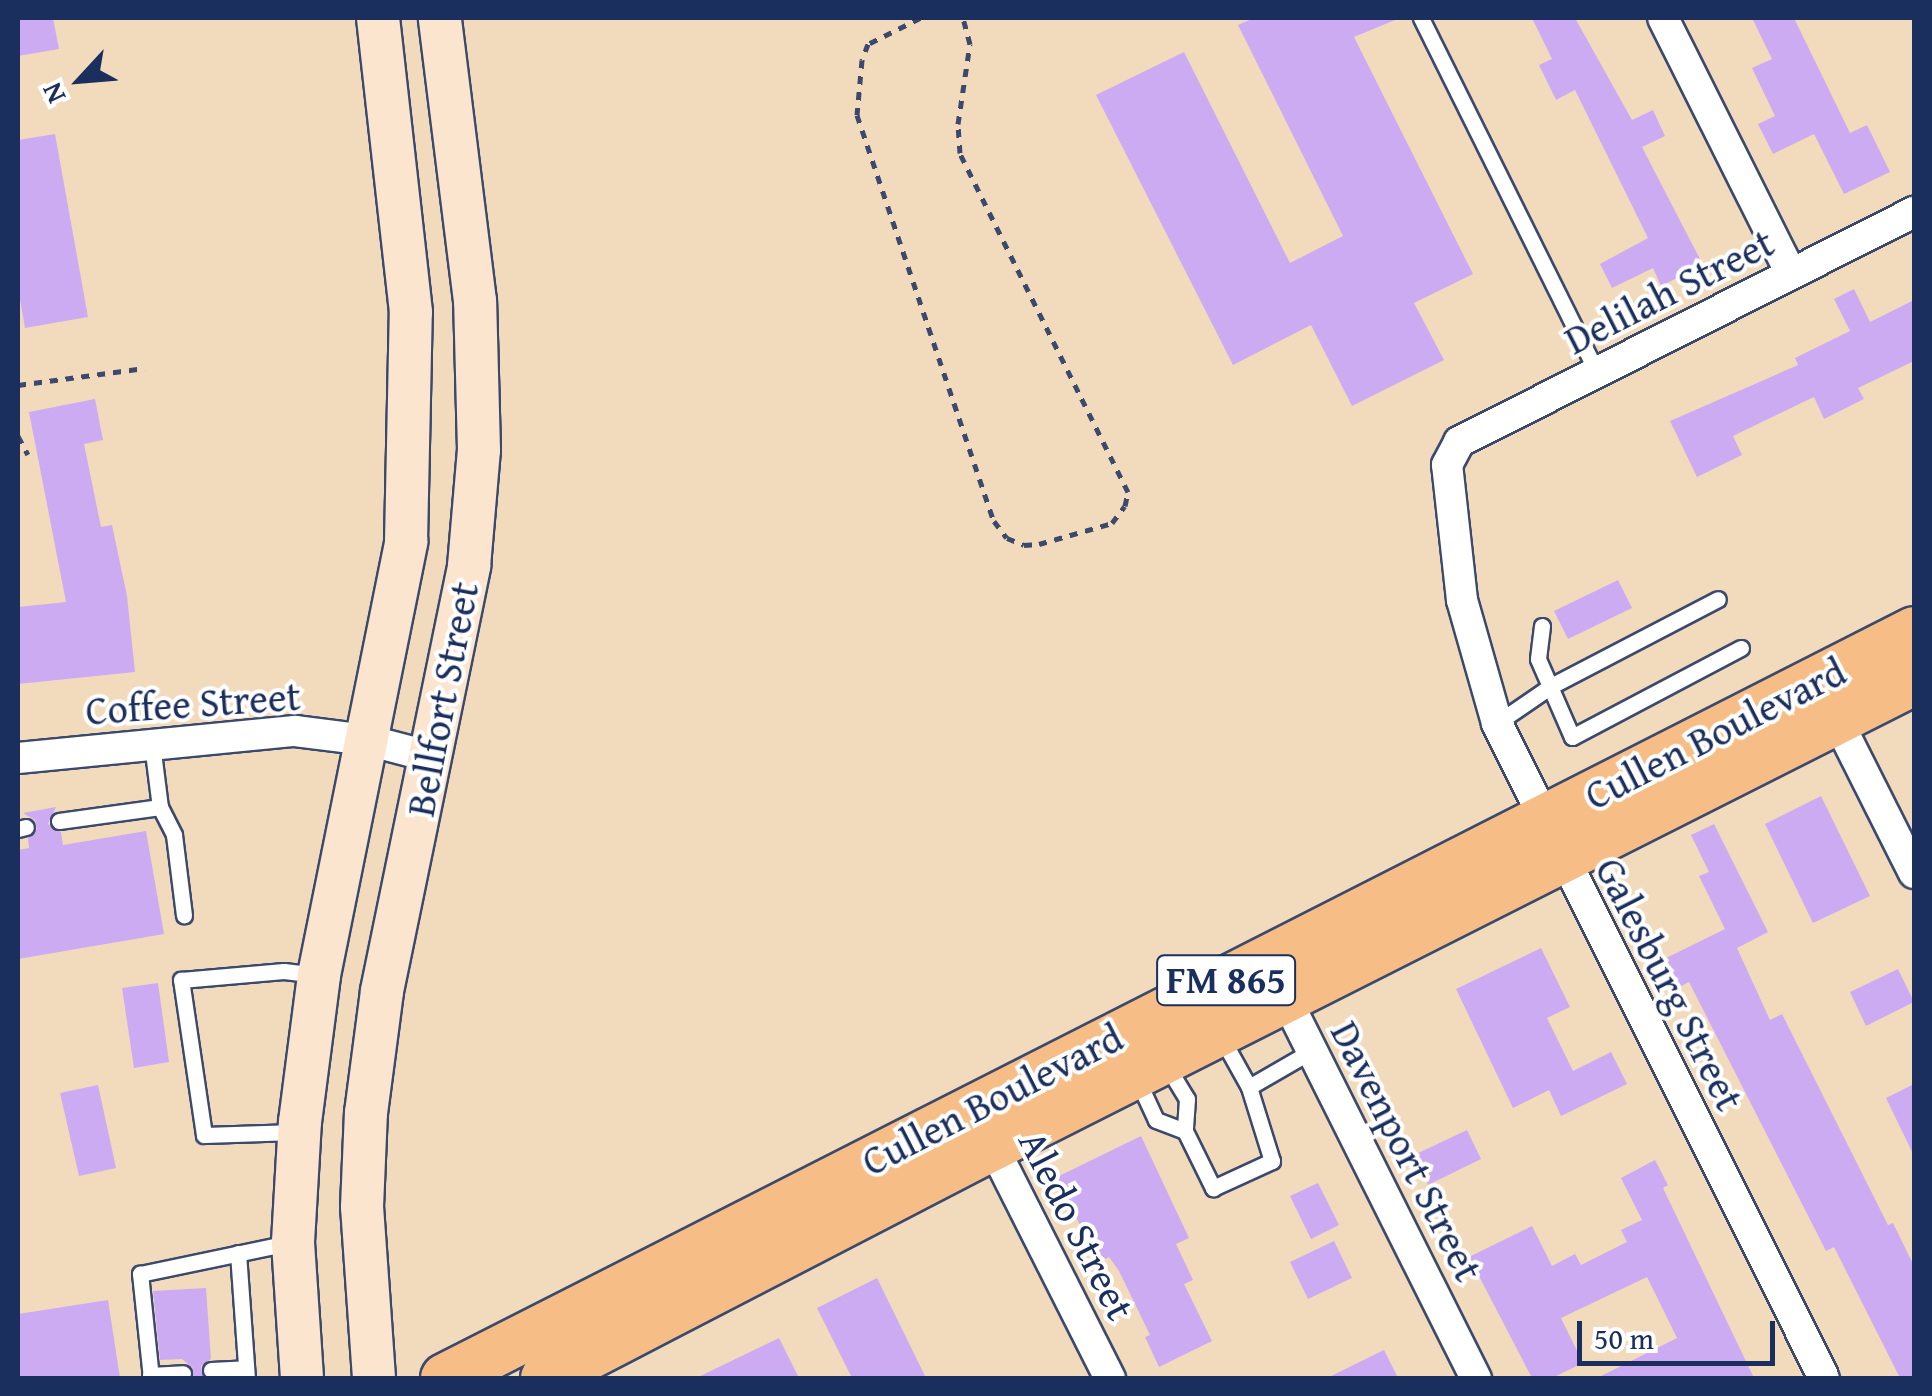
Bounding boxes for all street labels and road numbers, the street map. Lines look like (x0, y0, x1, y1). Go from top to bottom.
street label: Delilah Street (1556, 218, 1782, 364)
street label: Bellfort Street (396, 578, 488, 820)
street label: Cullen Boulevard (1577, 647, 1853, 819)
street label: Coffee Street (84, 672, 302, 734)
street label: Galesburg Street (1586, 850, 1754, 1118)
road number: FM 865 (1156, 947, 1296, 1013)
street label: Cullen Boulevard (854, 1013, 1130, 1185)
street label: Davenport Street (1321, 1013, 1493, 1289)
street label: Aledo Street (1009, 1122, 1145, 1328)

